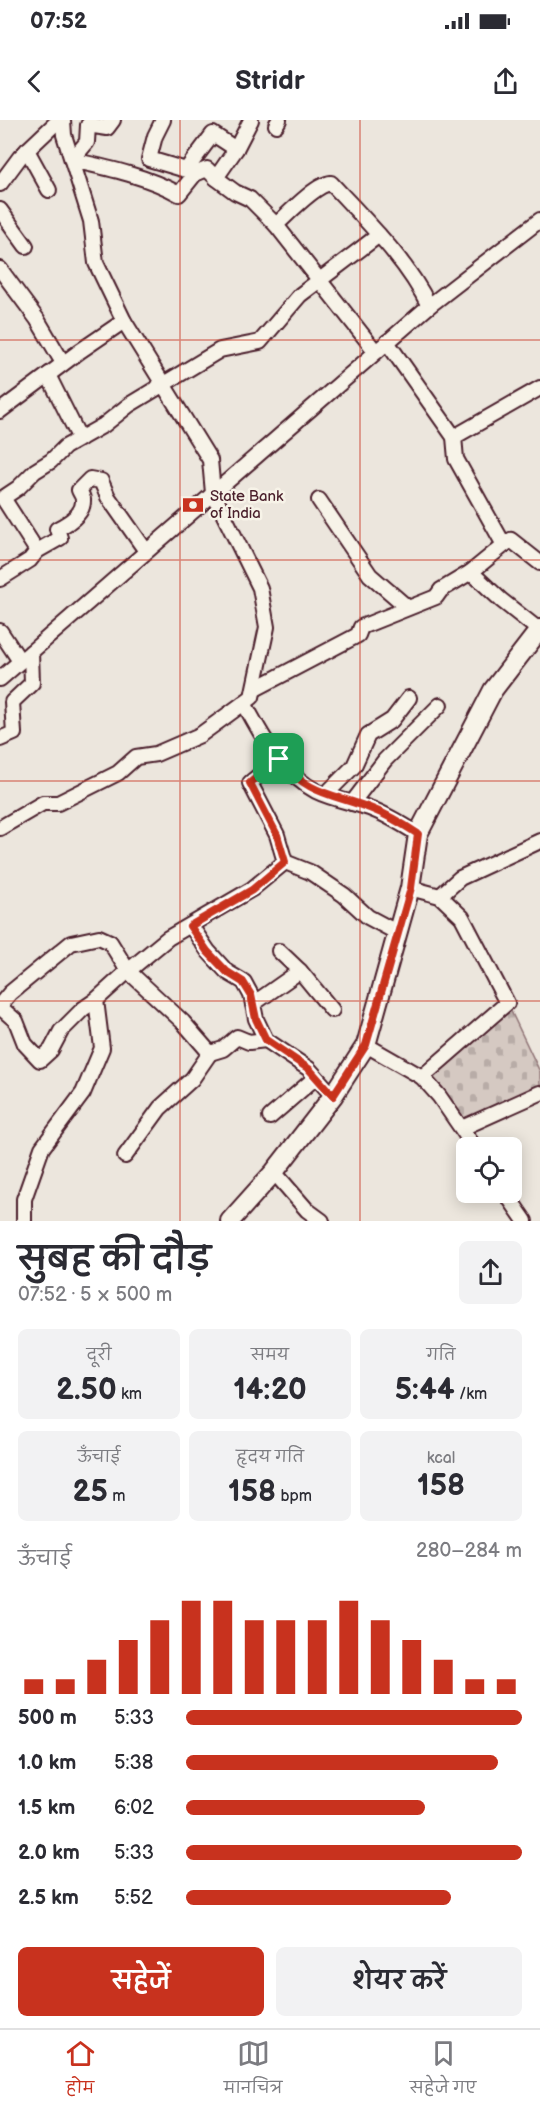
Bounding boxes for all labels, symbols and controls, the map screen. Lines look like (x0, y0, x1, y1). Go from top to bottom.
text: 07:52 (30, 8, 87, 35)
icon: back (18, 65, 51, 98)
text: Stridr (235, 65, 305, 97)
icon: share (489, 65, 522, 98)
place label: State Bank of India (210, 487, 284, 523)
bank icon: State Bank of India (181, 493, 205, 517)
pin (253, 733, 304, 784)
icon: arrive (262, 742, 295, 775)
map controls (456, 1137, 522, 1203)
button: locate (456, 1137, 522, 1203)
text: सुबह की दौड़ (18, 1240, 211, 1280)
button: share (459, 1241, 522, 1304)
text: 07:52 · 5 × 500 m (18, 1283, 172, 1307)
text: दूरी (86, 1346, 112, 1365)
text: समय (251, 1346, 289, 1365)
text: गति (426, 1346, 456, 1365)
text: 2.50 (56, 1372, 117, 1408)
text: 14:20 (233, 1372, 307, 1408)
text: 5:44 (395, 1372, 455, 1408)
text: km (117, 1385, 142, 1404)
text: /km (455, 1385, 487, 1404)
text: ऊँचाई (78, 1448, 120, 1467)
text: हृदय गति (236, 1448, 304, 1467)
text: kcal (427, 1449, 455, 1468)
text: 158 (417, 1468, 465, 1504)
text: 25 (73, 1474, 108, 1510)
text: 158 (228, 1474, 276, 1510)
text: m (108, 1487, 125, 1506)
text: bpm (276, 1487, 312, 1506)
text: 280–284 m (416, 1539, 522, 1563)
text: ऊँचाई (18, 1547, 72, 1571)
text: 500 m (18, 1706, 77, 1730)
text: 5:33 (114, 1706, 154, 1730)
text: 1.0 km (18, 1751, 76, 1775)
text: 5:38 (114, 1751, 153, 1775)
text: 1.5 km (18, 1796, 75, 1820)
text: 6:02 (114, 1796, 154, 1820)
text: 2.0 km (18, 1841, 80, 1865)
text: 5:33 (114, 1841, 154, 1865)
text: 2.5 km (18, 1886, 79, 1910)
text: 5:52 (114, 1886, 153, 1910)
button: सहेजें (18, 1947, 264, 2016)
button: शेयर करें (276, 1947, 522, 2016)
tab: होम (64, 2037, 97, 2105)
tab: मानचित्र (224, 2037, 283, 2105)
tab: सहेजे गए (410, 2037, 476, 2105)

